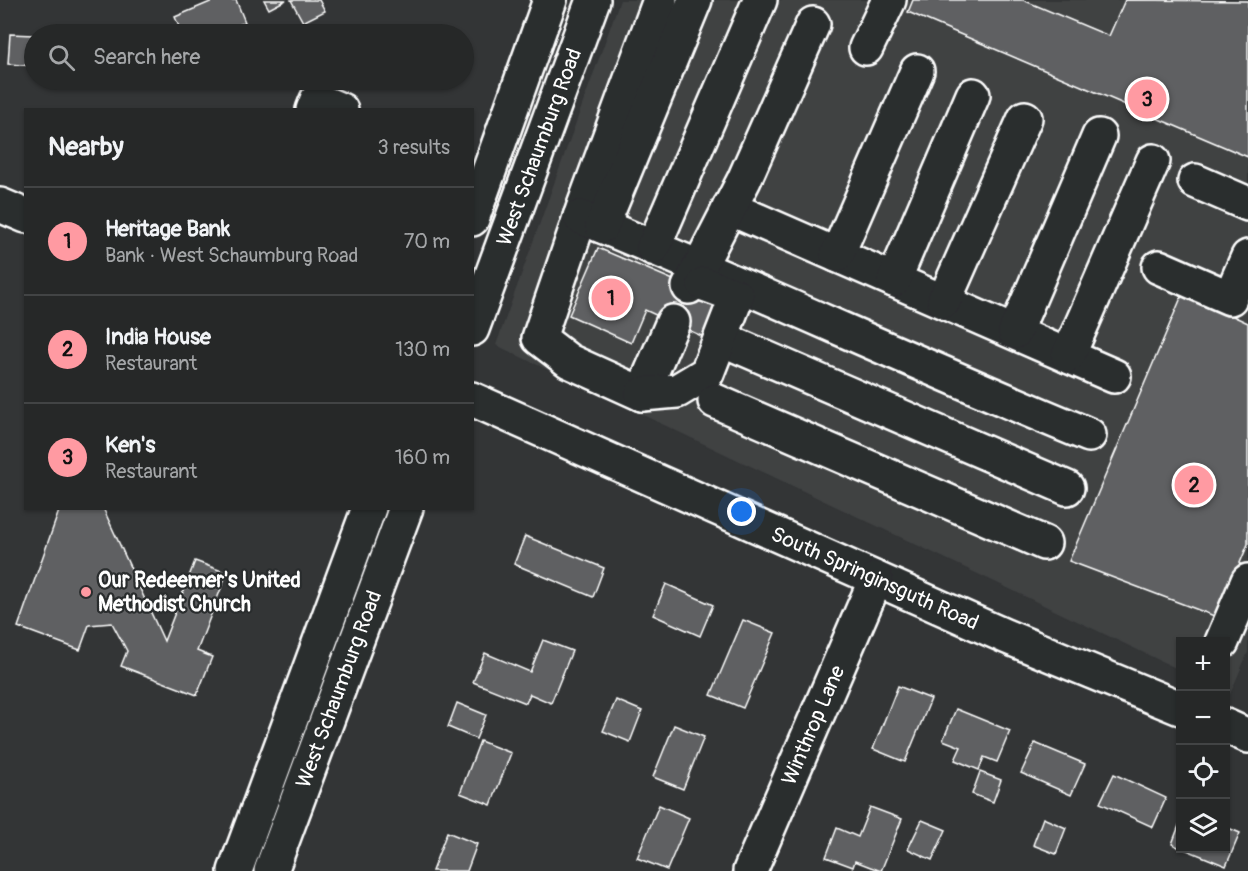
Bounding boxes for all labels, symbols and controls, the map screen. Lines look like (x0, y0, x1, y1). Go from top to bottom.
search box (24, 24, 474, 90)
icon: search (45, 41, 78, 74)
text: Search here (93, 43, 200, 71)
street label: West Schaumburg Road (490, 44, 588, 249)
pin: 3 (1128, 76, 1166, 122)
text: Nearby (48, 131, 124, 163)
text: 3 results (378, 135, 450, 160)
text: Heritage Bank (105, 215, 230, 243)
text: 1 (64, 229, 71, 254)
text: 70 m (404, 229, 450, 254)
text: Bank · West Schaumburg Road (105, 243, 358, 268)
pin: 1 (592, 276, 630, 320)
text: India House (105, 323, 211, 351)
text: 2 (62, 337, 73, 362)
text: 130 m (395, 337, 450, 362)
text: Restaurant (105, 351, 197, 376)
text: Ken's (105, 431, 155, 459)
text: 3 (62, 445, 73, 470)
text: 160 m (395, 445, 450, 470)
text: Restaurant (105, 459, 197, 484)
pin: 2 (1174, 462, 1214, 508)
your location (727, 497, 756, 526)
street label: South Springinsguth Road (767, 520, 983, 636)
place label: Our Redeemer's United Methodist Church (98, 567, 301, 618)
marker: Our Redeemer's United Methodist Church (79, 585, 93, 599)
street label: West Schaumburg Road (290, 587, 388, 792)
map controls (1176, 637, 1230, 853)
button: + (1176, 637, 1230, 691)
street label: Winthrop Lane (775, 660, 851, 789)
button: − (1176, 691, 1230, 745)
button: locate (1176, 745, 1230, 799)
button: layers (1176, 799, 1230, 853)

